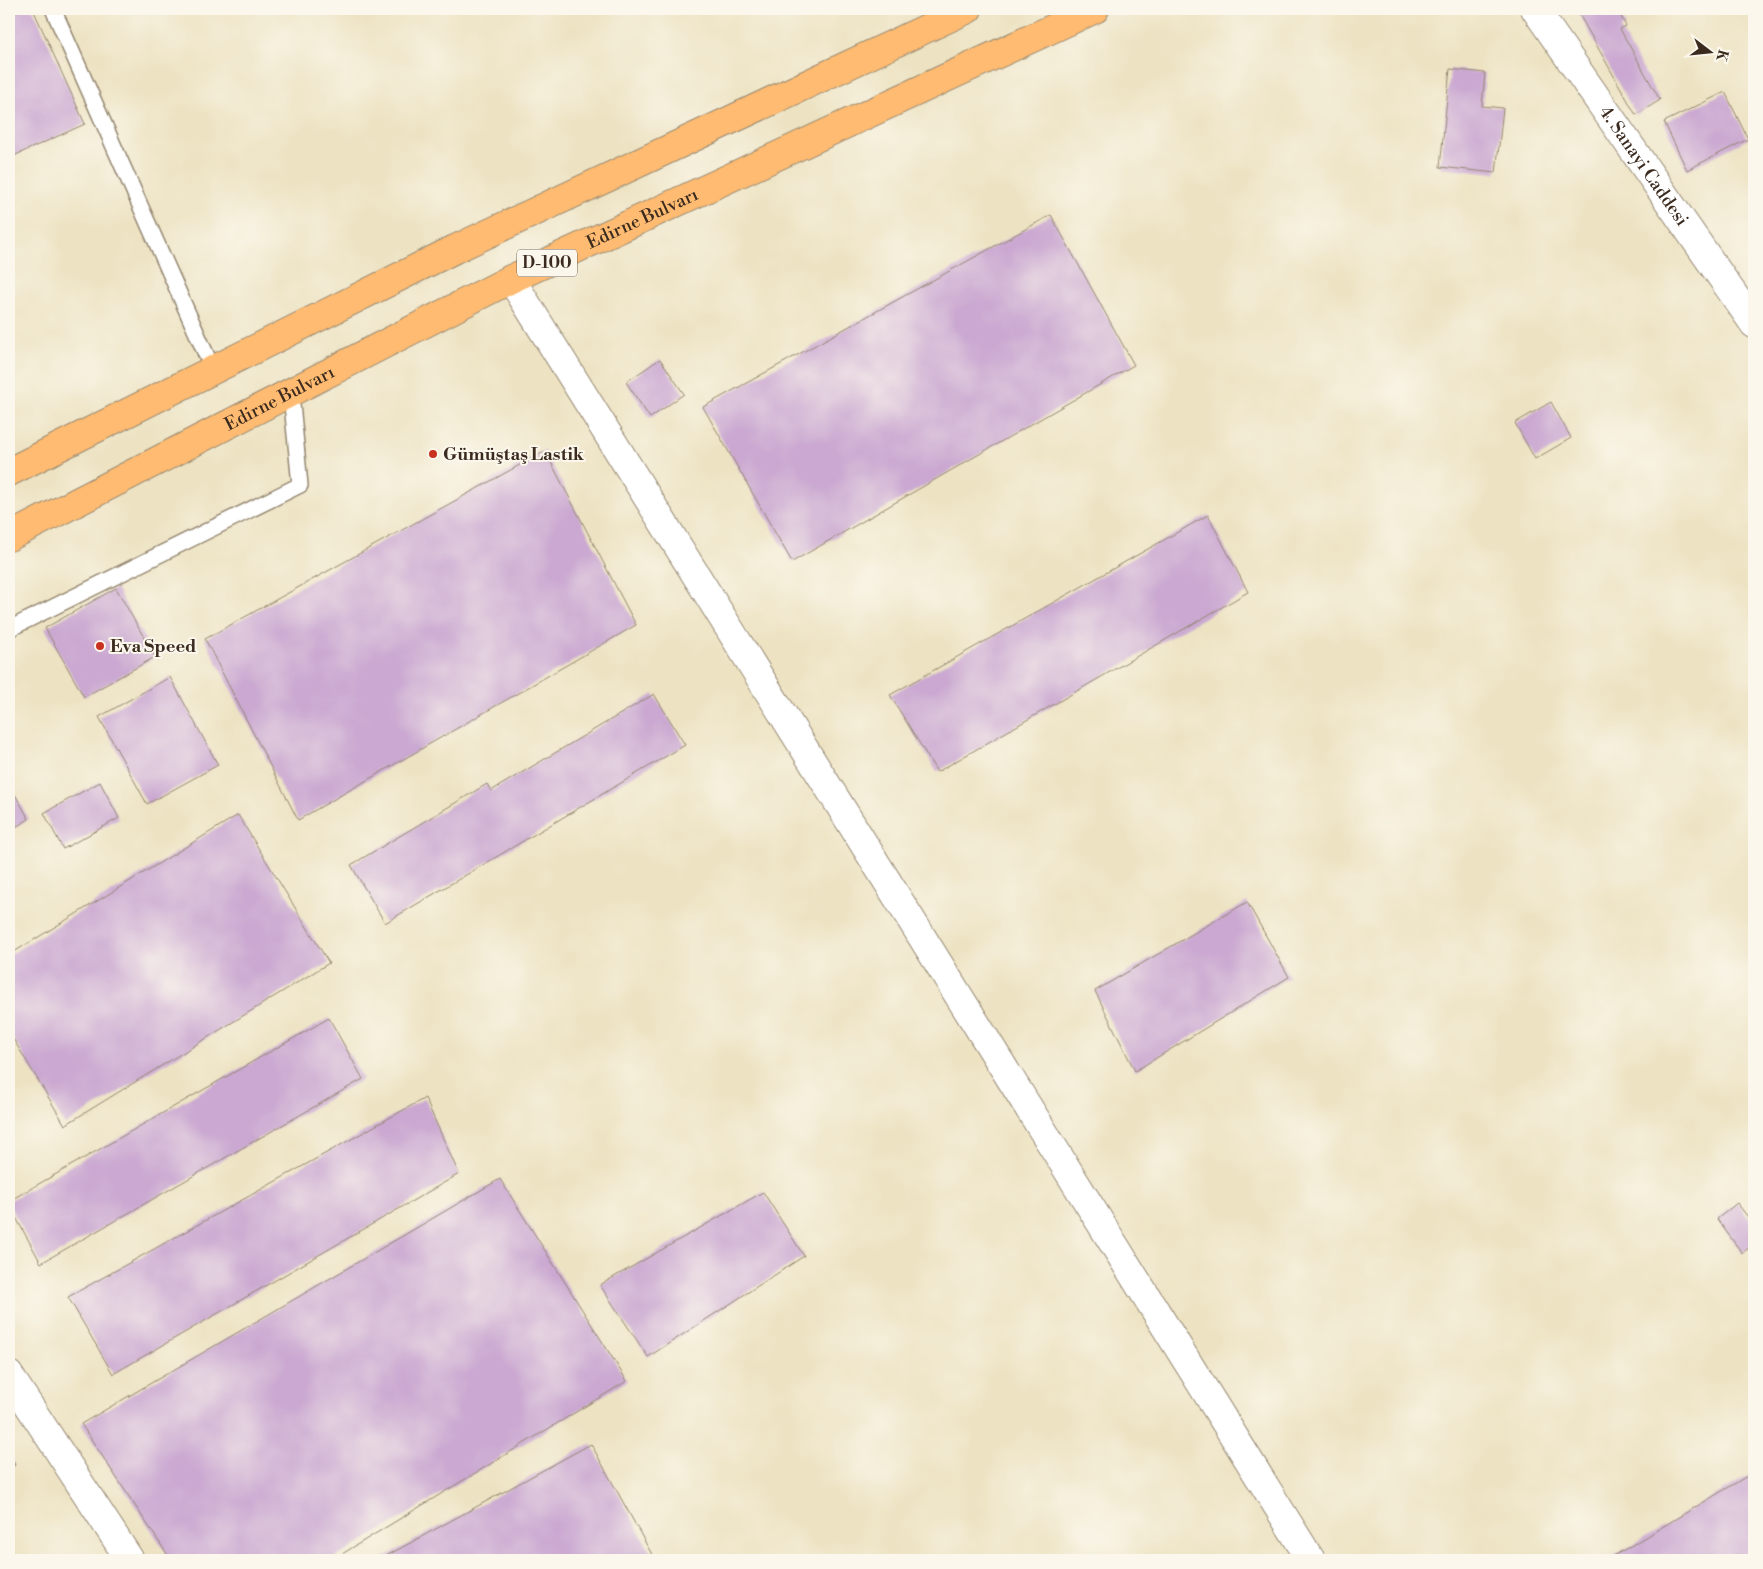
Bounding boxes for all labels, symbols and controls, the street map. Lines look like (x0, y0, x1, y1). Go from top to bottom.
north arrow (1686, 28, 1736, 78)
text: K (1711, 47, 1732, 64)
street label: 4. Sanayi Caddesi (1594, 101, 1694, 230)
street label: Edirne Bulvarı (583, 183, 702, 254)
road number: D-100 (517, 250, 577, 276)
street label: Edirne Bulvarı (221, 360, 338, 436)
place label: Gümüştaş Lastik (443, 443, 585, 466)
marker: Gümüştaş Lastik (427, 448, 439, 460)
place label: Eva Speed (110, 635, 196, 658)
marker: Eva Speed (94, 640, 106, 652)

